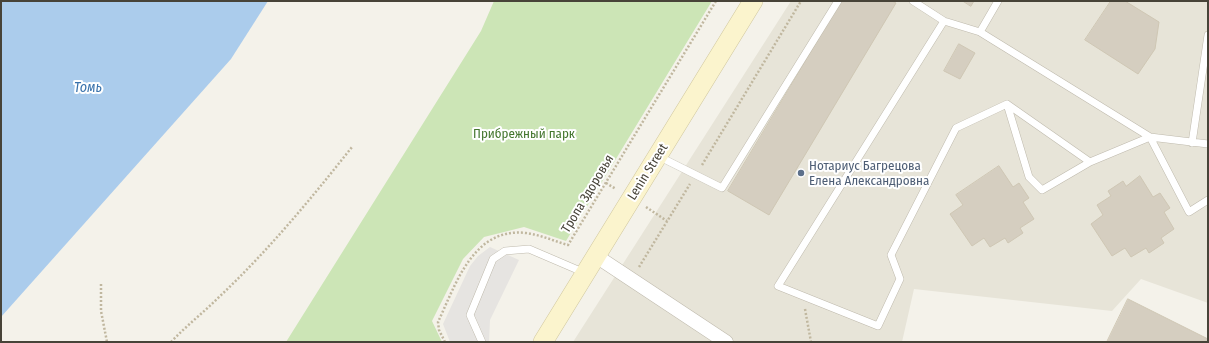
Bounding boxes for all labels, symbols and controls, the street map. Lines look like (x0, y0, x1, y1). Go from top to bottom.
water label: Томь (74, 80, 102, 96)
park label: Прибрежный парк (473, 126, 575, 142)
street label: Lenin Street (624, 141, 672, 203)
street label: Тропа Здоровья (559, 152, 617, 236)
place label: Нотариус Багрецова Елена Александровна (809, 158, 929, 189)
marker: Нотариус Багрецова Елена Александровна (796, 168, 806, 178)

